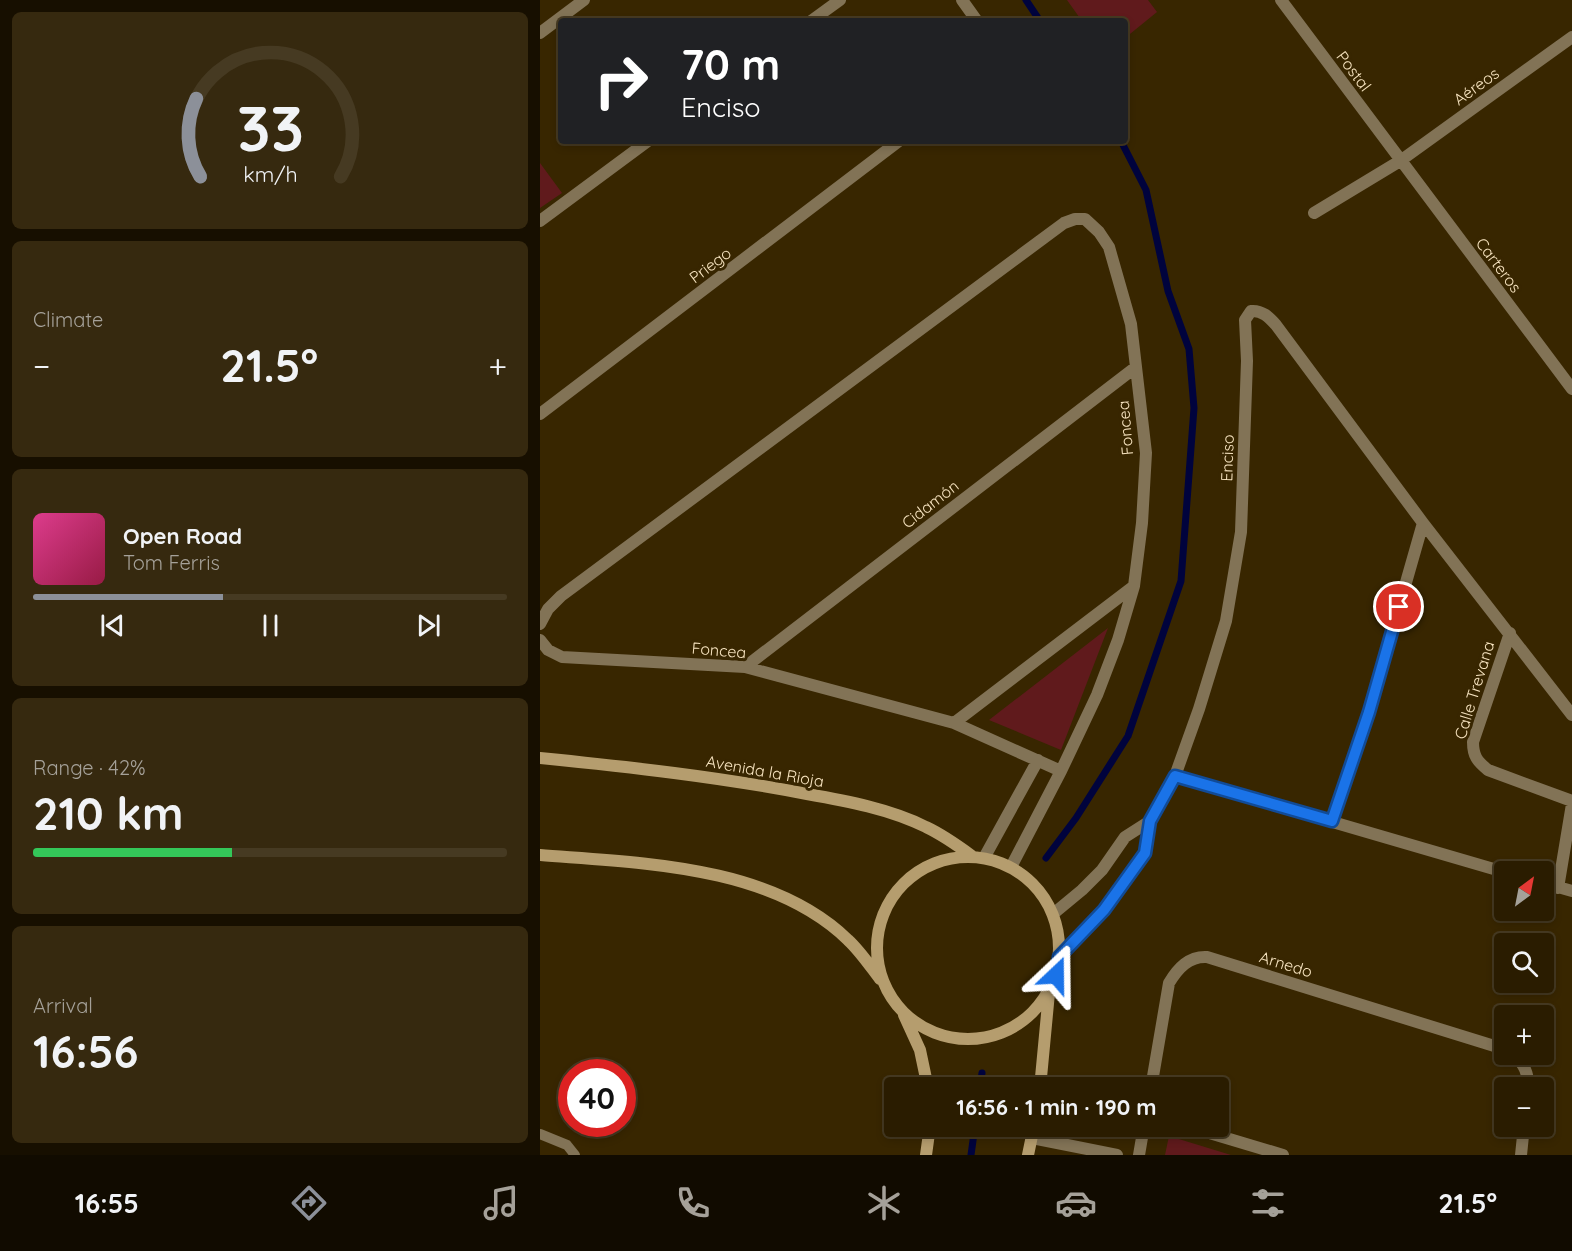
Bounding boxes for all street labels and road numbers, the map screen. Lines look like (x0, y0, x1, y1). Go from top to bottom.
street label: Postal (1332, 47, 1376, 95)
street label: Aéreos (1449, 63, 1503, 109)
street label: Carteros (1472, 234, 1526, 296)
street label: Priego (685, 243, 735, 287)
street label: Foncea (1113, 400, 1137, 456)
street label: Enciso (1216, 434, 1238, 482)
street label: Cidamón (898, 476, 962, 532)
street label: Foncea (691, 638, 747, 662)
street label: Calle Trevana (1450, 639, 1498, 741)
street label: Avenida la Rioja (704, 751, 826, 791)
street label: Arnedo (1257, 947, 1315, 981)

